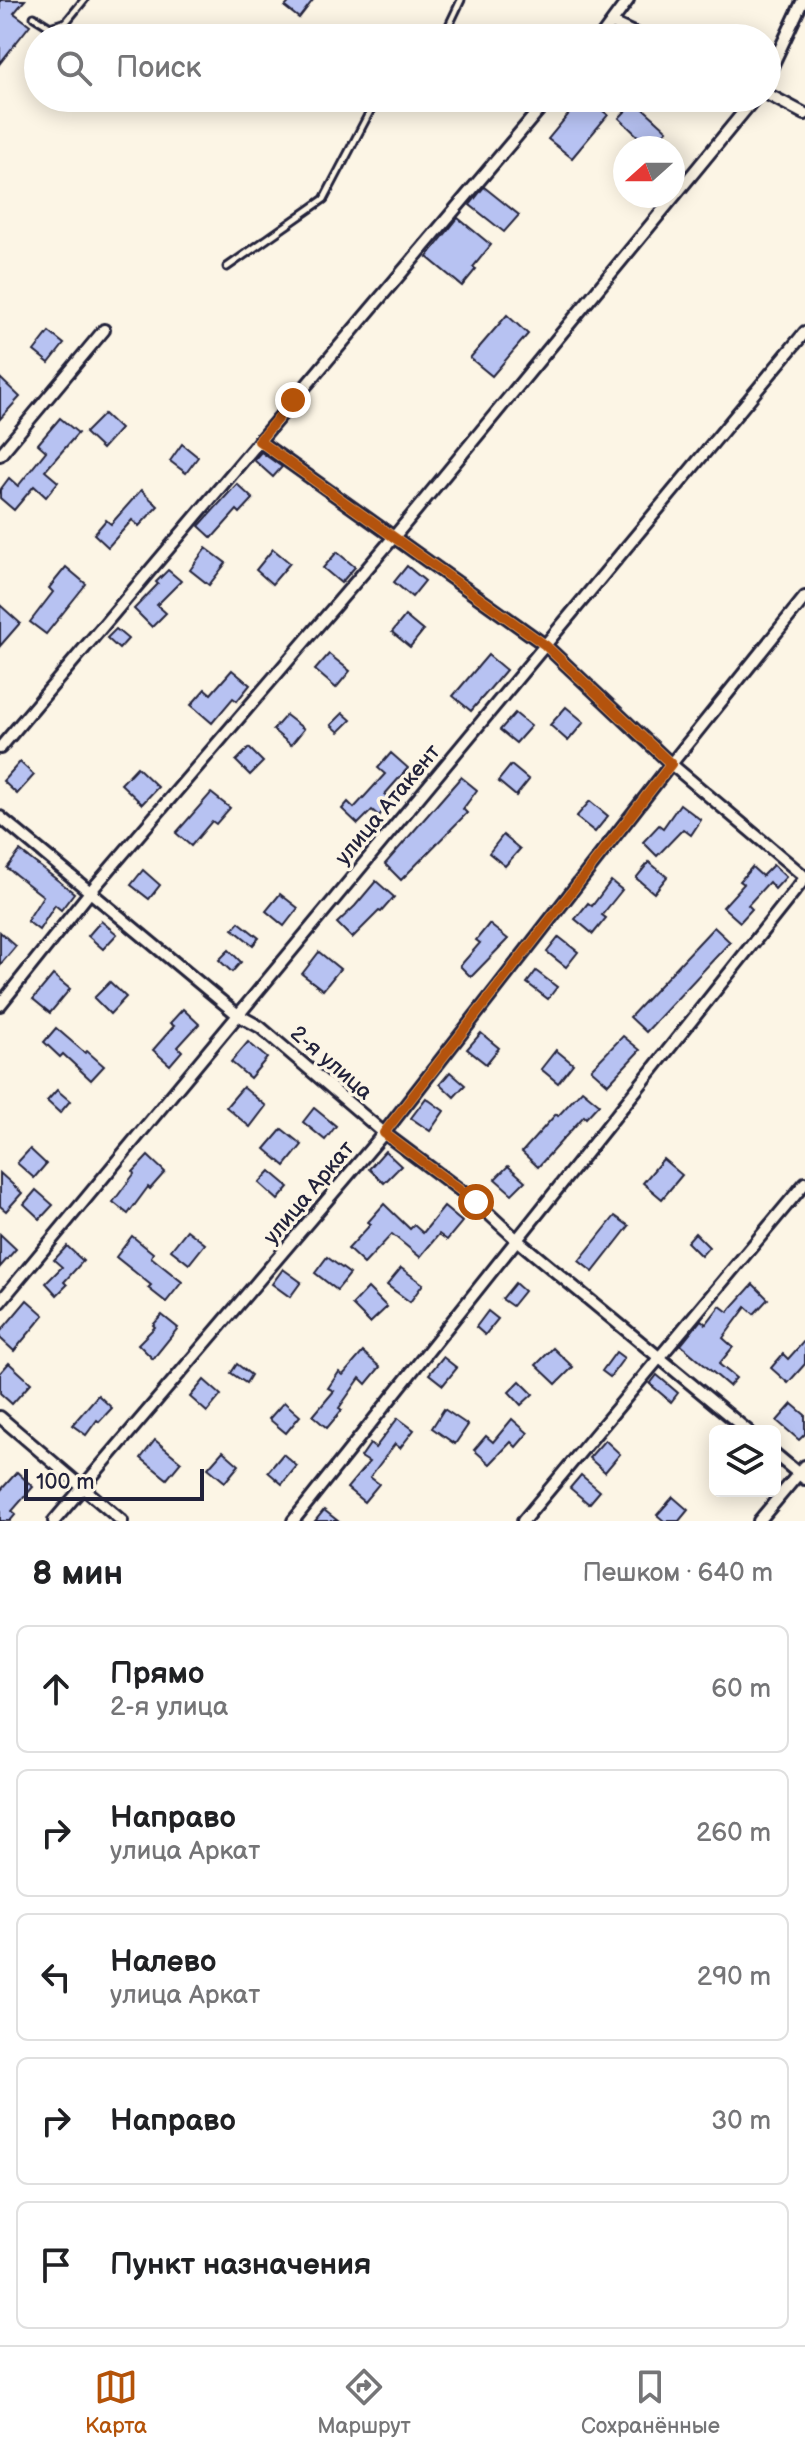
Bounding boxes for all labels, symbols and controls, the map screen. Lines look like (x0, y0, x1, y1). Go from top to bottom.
search box (24, 24, 781, 112)
icon: search (52, 46, 96, 90)
text: Поиск (116, 50, 202, 86)
north arrow (613, 136, 685, 208)
route end (275, 382, 311, 418)
street label: улица Атакент (330, 738, 447, 871)
street label: 2-я улица (284, 1020, 378, 1106)
street label: улица Аркат (258, 1135, 361, 1250)
route start (458, 1184, 494, 1220)
map controls (709, 1425, 781, 1497)
button: layers (709, 1425, 781, 1497)
scale bar (24, 1465, 204, 1501)
text: 100 m (36, 1469, 95, 1496)
text: 8 мин (32, 1553, 123, 1594)
text: Пешком · 640 m (582, 1558, 773, 1589)
text: Прямо (110, 1656, 204, 1692)
icon: ahead (34, 1667, 78, 1711)
text: 60 m (711, 1674, 771, 1705)
text: 2-я улица (110, 1692, 228, 1723)
text: Направо (110, 1800, 236, 1836)
icon: right (34, 1811, 78, 1855)
text: 260 m (696, 1818, 771, 1849)
text: улица Аркат (110, 1836, 260, 1867)
text: Налево (110, 1944, 216, 1980)
icon: left (34, 1955, 78, 1999)
text: 290 m (697, 1962, 771, 1993)
text: улица Аркат (110, 1980, 260, 2011)
icon: right (34, 2099, 78, 2143)
text: Направо (110, 2103, 236, 2139)
text: 30 m (711, 2106, 771, 2137)
icon: arrive (34, 2243, 78, 2287)
text: Пункт назначения (110, 2247, 371, 2283)
tab: Карта (85, 2365, 147, 2440)
tab: Маршрут (317, 2365, 411, 2440)
tab: Сохранённые (581, 2365, 720, 2440)

